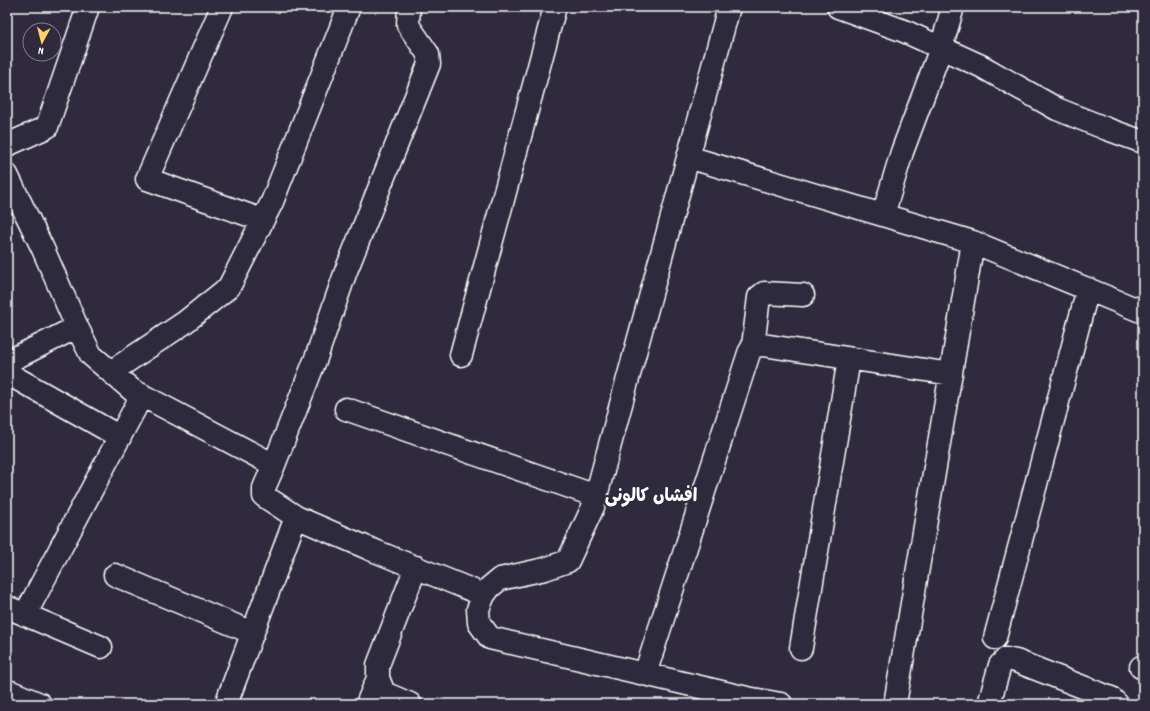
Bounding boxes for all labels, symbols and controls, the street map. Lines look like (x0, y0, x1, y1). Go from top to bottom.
north arrow (22, 22, 62, 62)
text: N (37, 42, 45, 58)
district label: افشاں کالونی (605, 485, 697, 510)

